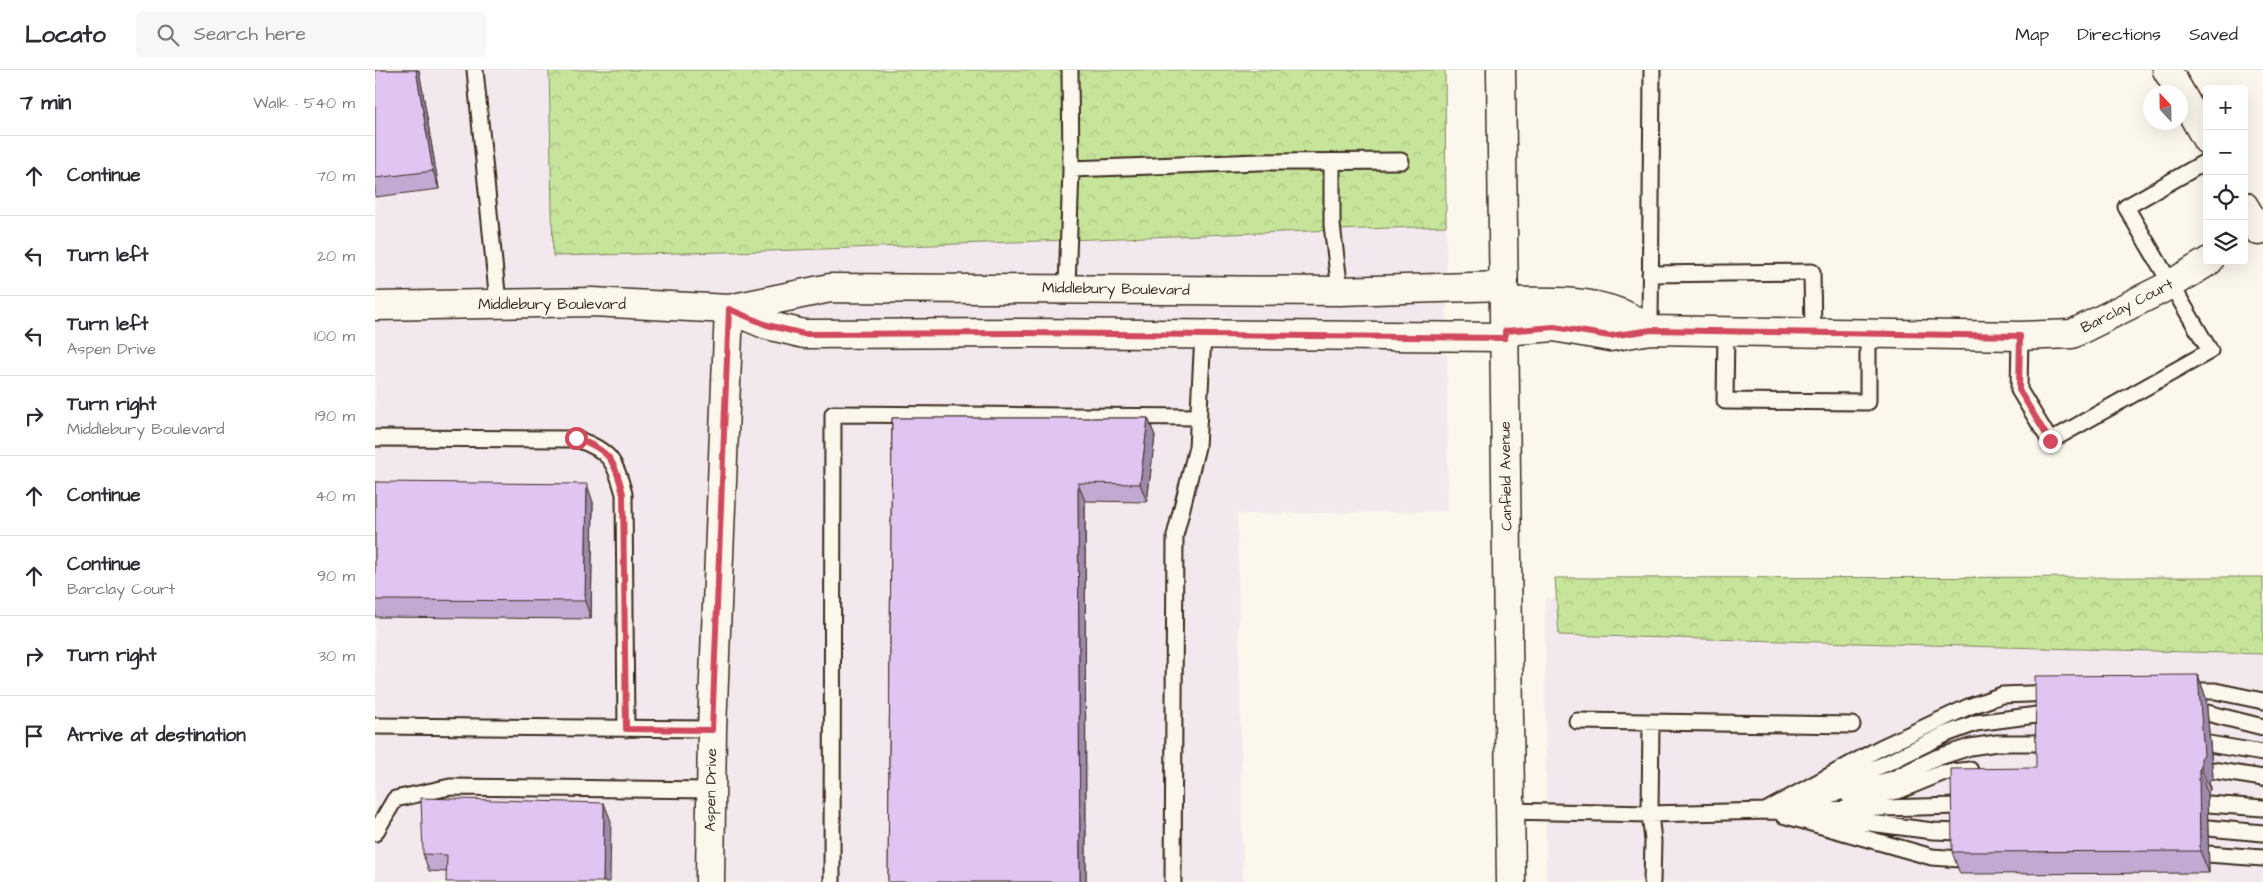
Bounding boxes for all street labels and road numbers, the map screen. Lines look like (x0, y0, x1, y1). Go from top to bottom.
street label: Barclay Court (2077, 274, 2177, 339)
street label: Middlebury Boulevard (1042, 277, 1190, 302)
street label: Middlebury Boulevard (478, 294, 626, 316)
street label: Canfield Avenue (1495, 421, 1517, 531)
street label: Aspen Drive (700, 748, 722, 832)

